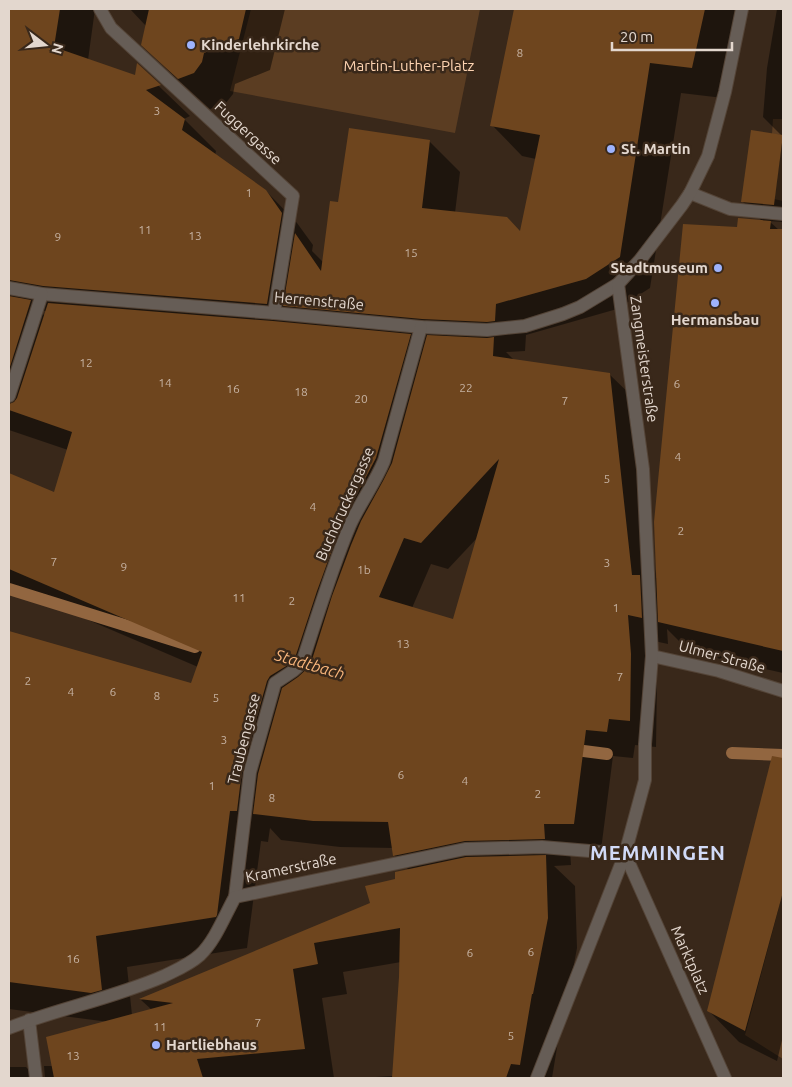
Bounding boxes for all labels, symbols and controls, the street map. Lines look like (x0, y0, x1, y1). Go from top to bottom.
north arrow (20, 20, 70, 70)
scale bar (612, 20, 732, 52)
text: 20 m (620, 28, 653, 45)
place label: Kinderlehrkirche (201, 36, 319, 53)
marker: Kinderlehrkirche (185, 39, 197, 51)
text: N (48, 41, 67, 56)
house number: 8 (517, 46, 524, 59)
park label: Martin-Luther-Platz (344, 57, 475, 74)
street label: Fuggergasse (211, 97, 285, 168)
house number: 3 (154, 104, 160, 117)
place label: St. Martin (621, 140, 691, 157)
marker: St. Martin (605, 143, 617, 155)
house number: 1 (246, 186, 252, 199)
house number: 11 (138, 223, 152, 236)
house number: 13 (188, 229, 202, 242)
house number: 9 (55, 230, 61, 243)
house number: 15 (404, 246, 418, 259)
place label: Stadtmuseum (611, 259, 708, 276)
marker: Stadtmuseum (712, 262, 724, 274)
street label: Herrenstraße (273, 288, 365, 313)
street label: Zangmeisterstraße (627, 295, 662, 423)
marker: Hermansbau (709, 297, 721, 309)
place label: Hermansbau (671, 311, 759, 328)
house number: 12 (79, 356, 93, 369)
house number: 14 (158, 376, 172, 389)
house number: 6 (674, 377, 681, 390)
house number: 22 (459, 381, 473, 394)
house number: 16 (226, 382, 240, 395)
house number: 18 (294, 385, 308, 398)
house number: 20 (354, 392, 368, 405)
house number: 7 (562, 394, 568, 407)
street label: Buchdruckergasse (312, 444, 377, 563)
house number: 4 (675, 450, 682, 463)
house number: 5 (604, 472, 610, 485)
house number: 4 (310, 500, 317, 513)
house number: 2 (678, 524, 684, 537)
house number: 7 (51, 555, 57, 568)
house number: 3 (604, 556, 610, 569)
house number: 9 (121, 560, 127, 573)
house number: 1b (357, 563, 371, 576)
house number: 11 (232, 591, 246, 604)
house number: 2 (289, 594, 295, 607)
house number: 1 (613, 601, 619, 614)
house number: 13 (396, 637, 410, 650)
street label: Ulmer Straße (677, 637, 767, 676)
water label: Stadtbach (272, 645, 347, 683)
house number: 7 (617, 670, 623, 683)
house number: 2 (25, 674, 31, 687)
house number: 4 (68, 685, 75, 698)
house number: 6 (110, 685, 117, 698)
house number: 8 (154, 689, 161, 702)
house number: 5 (213, 691, 219, 704)
street label: Traubengasse (224, 692, 263, 786)
house number: 3 (221, 733, 227, 746)
house number: 6 (398, 768, 405, 781)
house number: 4 (462, 774, 469, 787)
house number: 1 (209, 779, 215, 792)
house number: 2 (535, 787, 541, 800)
house number: 8 (269, 791, 276, 804)
district label: MEMMINGEN (590, 841, 726, 864)
street label: Kramerstraße (244, 850, 338, 885)
street label: Marktplatz (668, 923, 713, 997)
house number: 6 (528, 945, 535, 958)
house number: 6 (467, 946, 474, 959)
house number: 16 (66, 952, 80, 965)
house number: 7 (255, 1016, 261, 1029)
house number: 11 (153, 1020, 167, 1033)
house number: 5 (508, 1029, 514, 1042)
place label: Hartliebhaus (166, 1036, 257, 1053)
marker: Hartliebhaus (150, 1039, 162, 1051)
house number: 13 (66, 1049, 80, 1062)

